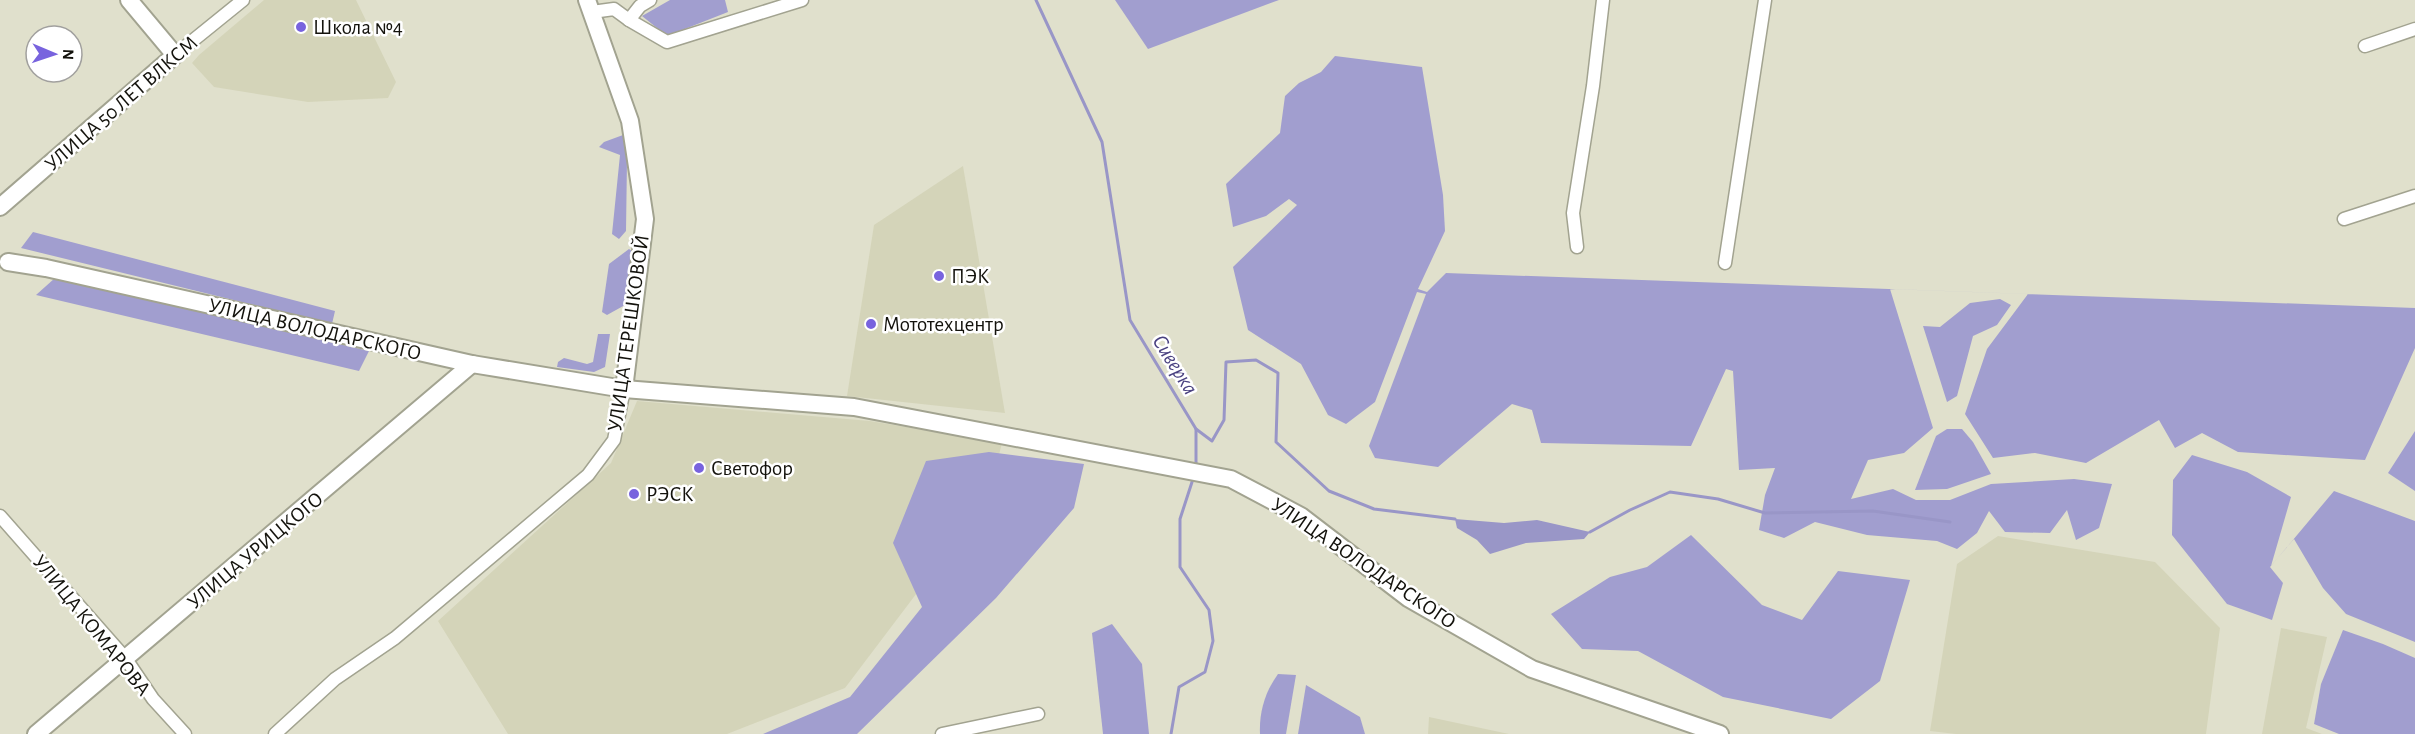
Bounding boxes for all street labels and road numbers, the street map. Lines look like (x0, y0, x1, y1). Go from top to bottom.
street label: УЛИЦА 50 ЛЕТ ВЛКСМ (41, 32, 202, 175)
street label: УЛИЦА ТЕРЕШКОВОЙ (603, 233, 653, 433)
street label: УЛИЦА ВОЛОДАРСКОГО (206, 295, 423, 364)
street label: УЛИЦА УРИЦКОГО (184, 488, 327, 613)
street label: УЛИЦА ВОЛОДАРСКОГО (1268, 494, 1460, 633)
street label: УЛИЦА КОМАРОВА (29, 551, 154, 700)

